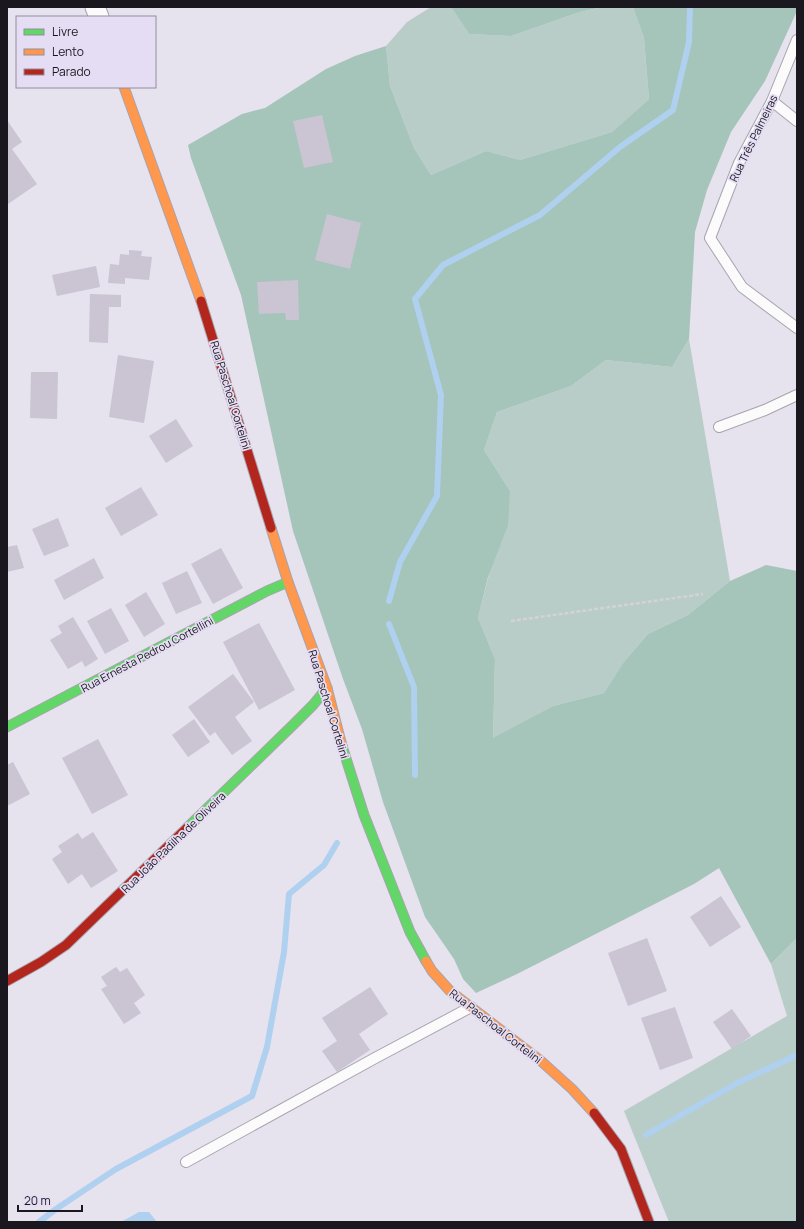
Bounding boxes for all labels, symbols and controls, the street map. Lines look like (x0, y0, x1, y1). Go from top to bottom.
legend (16, 16, 156, 88)
text: Livre (52, 23, 78, 40)
text: Lento (52, 43, 84, 60)
text: Parado (52, 63, 91, 80)
street label: Rua Três Palmeiras (725, 92, 781, 184)
street label: Rua Paschoal Cortelini (207, 339, 255, 451)
street label: Rua Ernesta Pedrou Cortellini (78, 613, 216, 695)
street label: Rua Paschoal Cortelini (305, 648, 353, 760)
street label: Rua João Padilha de Oliveira (118, 788, 228, 896)
street label: Rua Paschoal Cortelini (447, 985, 545, 1067)
scale bar (18, 1187, 82, 1213)
text: 20 m (24, 1192, 51, 1209)

